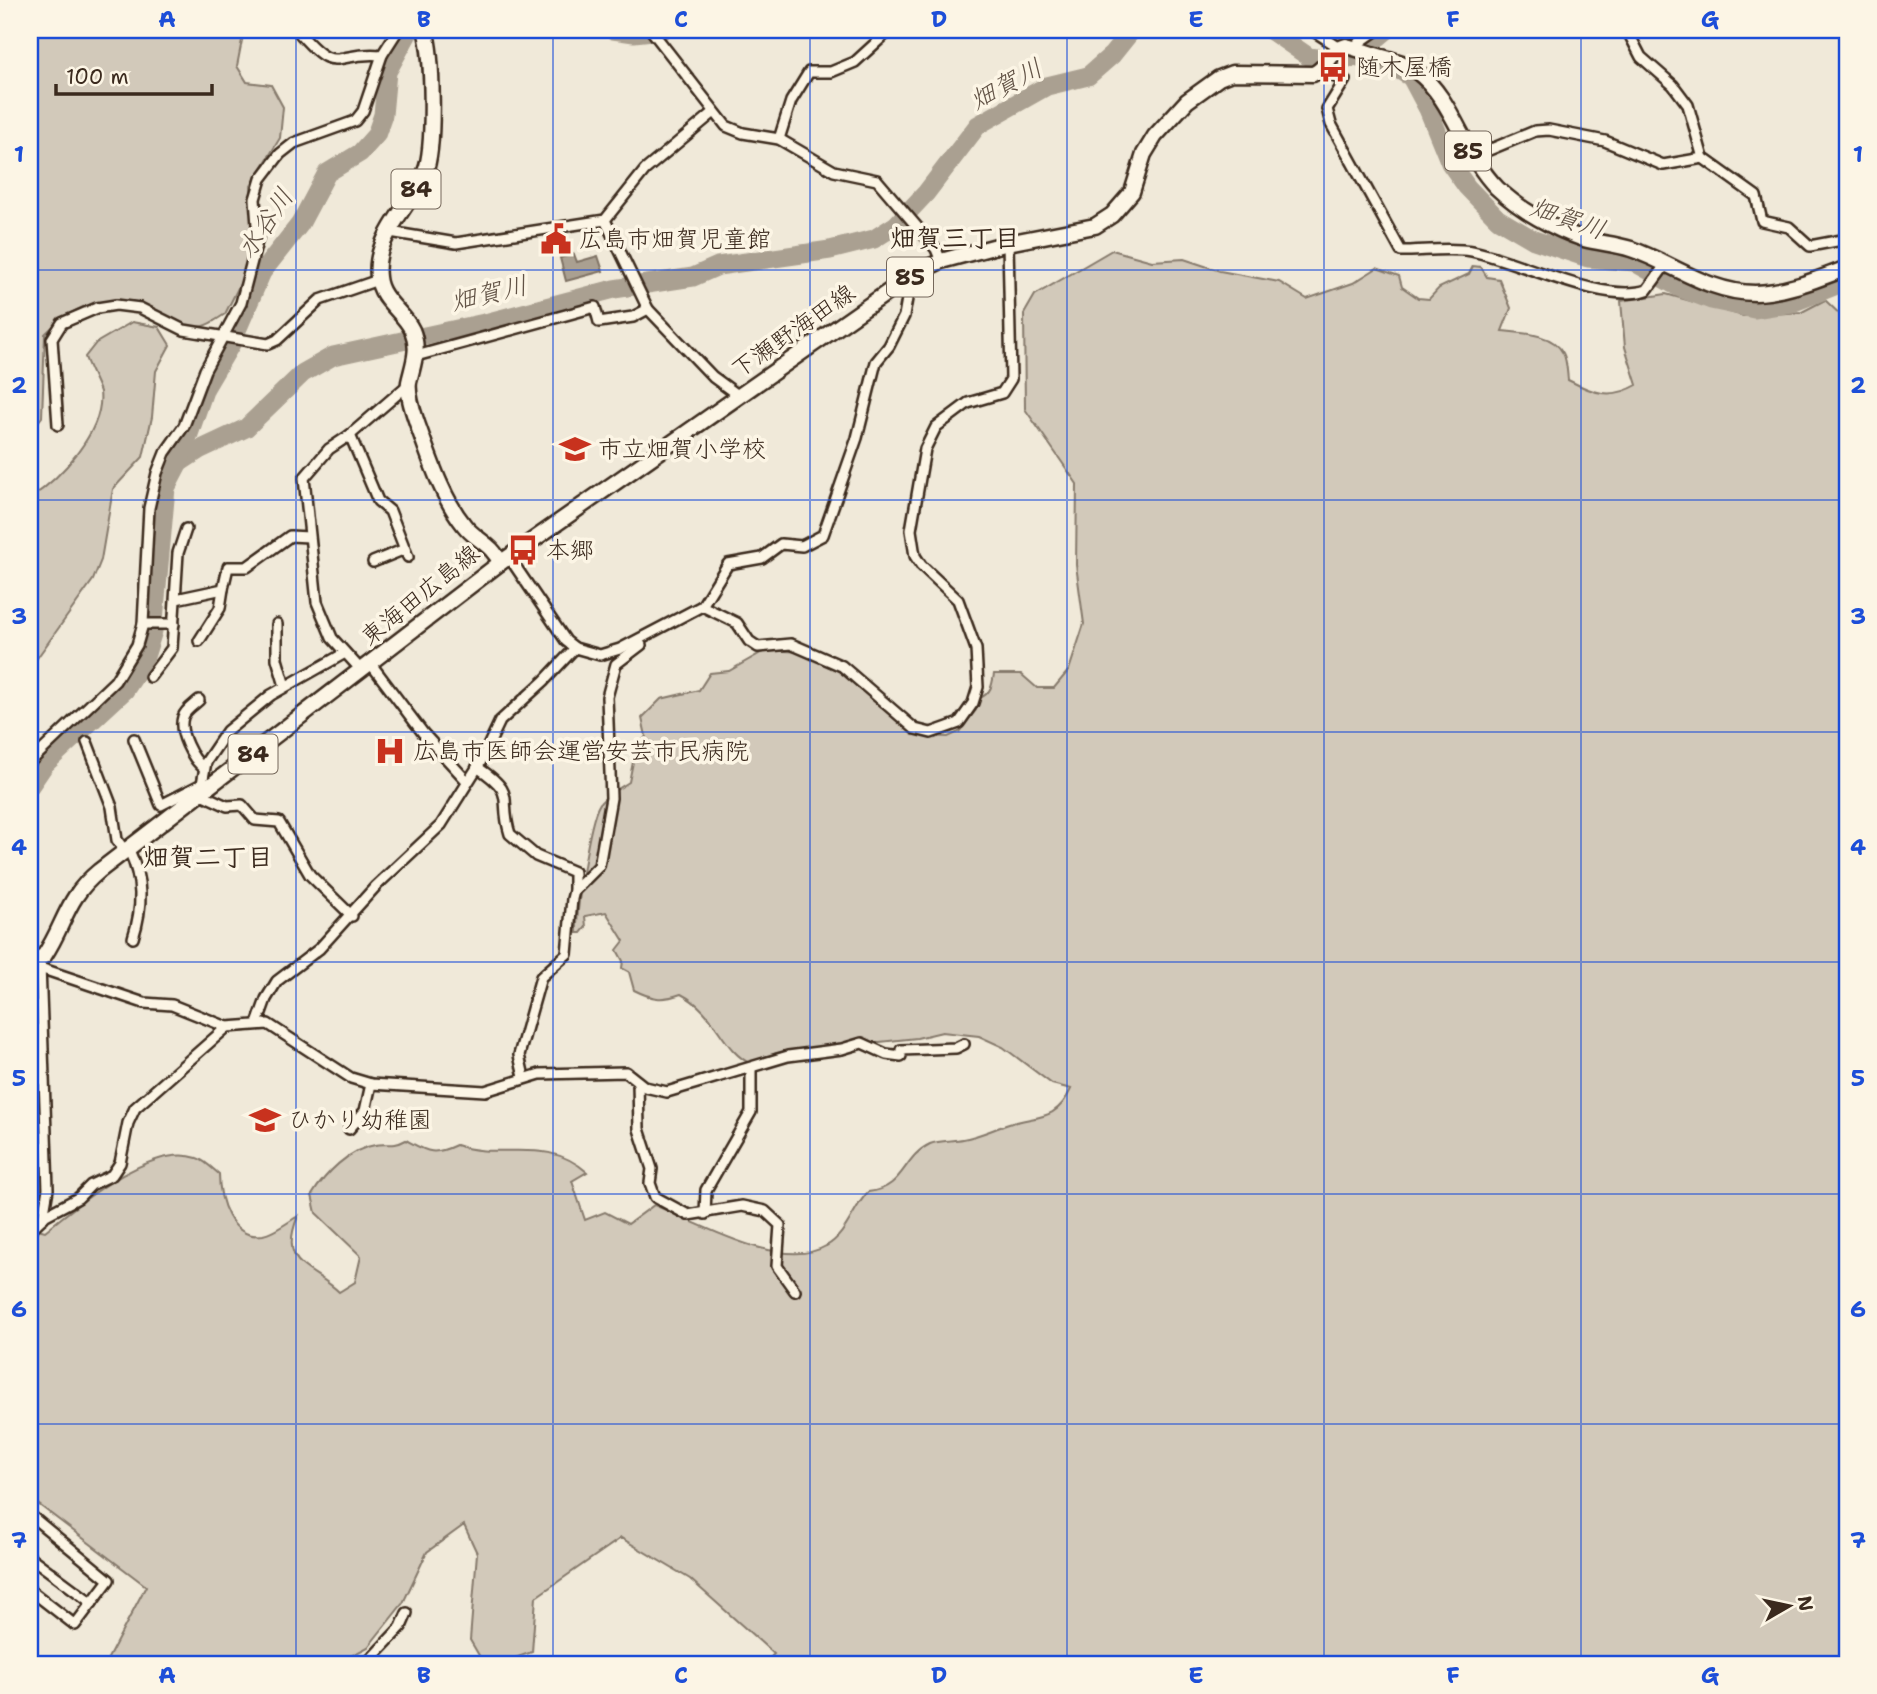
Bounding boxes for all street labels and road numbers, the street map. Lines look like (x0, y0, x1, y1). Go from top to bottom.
road number: 85 (1445, 132, 1491, 170)
road number: 84 (392, 170, 440, 208)
road number: 85 (887, 258, 933, 296)
street label: 下瀬野海田線 (725, 277, 861, 385)
street label: 東海田広島線 (354, 537, 486, 653)
road number: 84 (229, 734, 278, 774)

